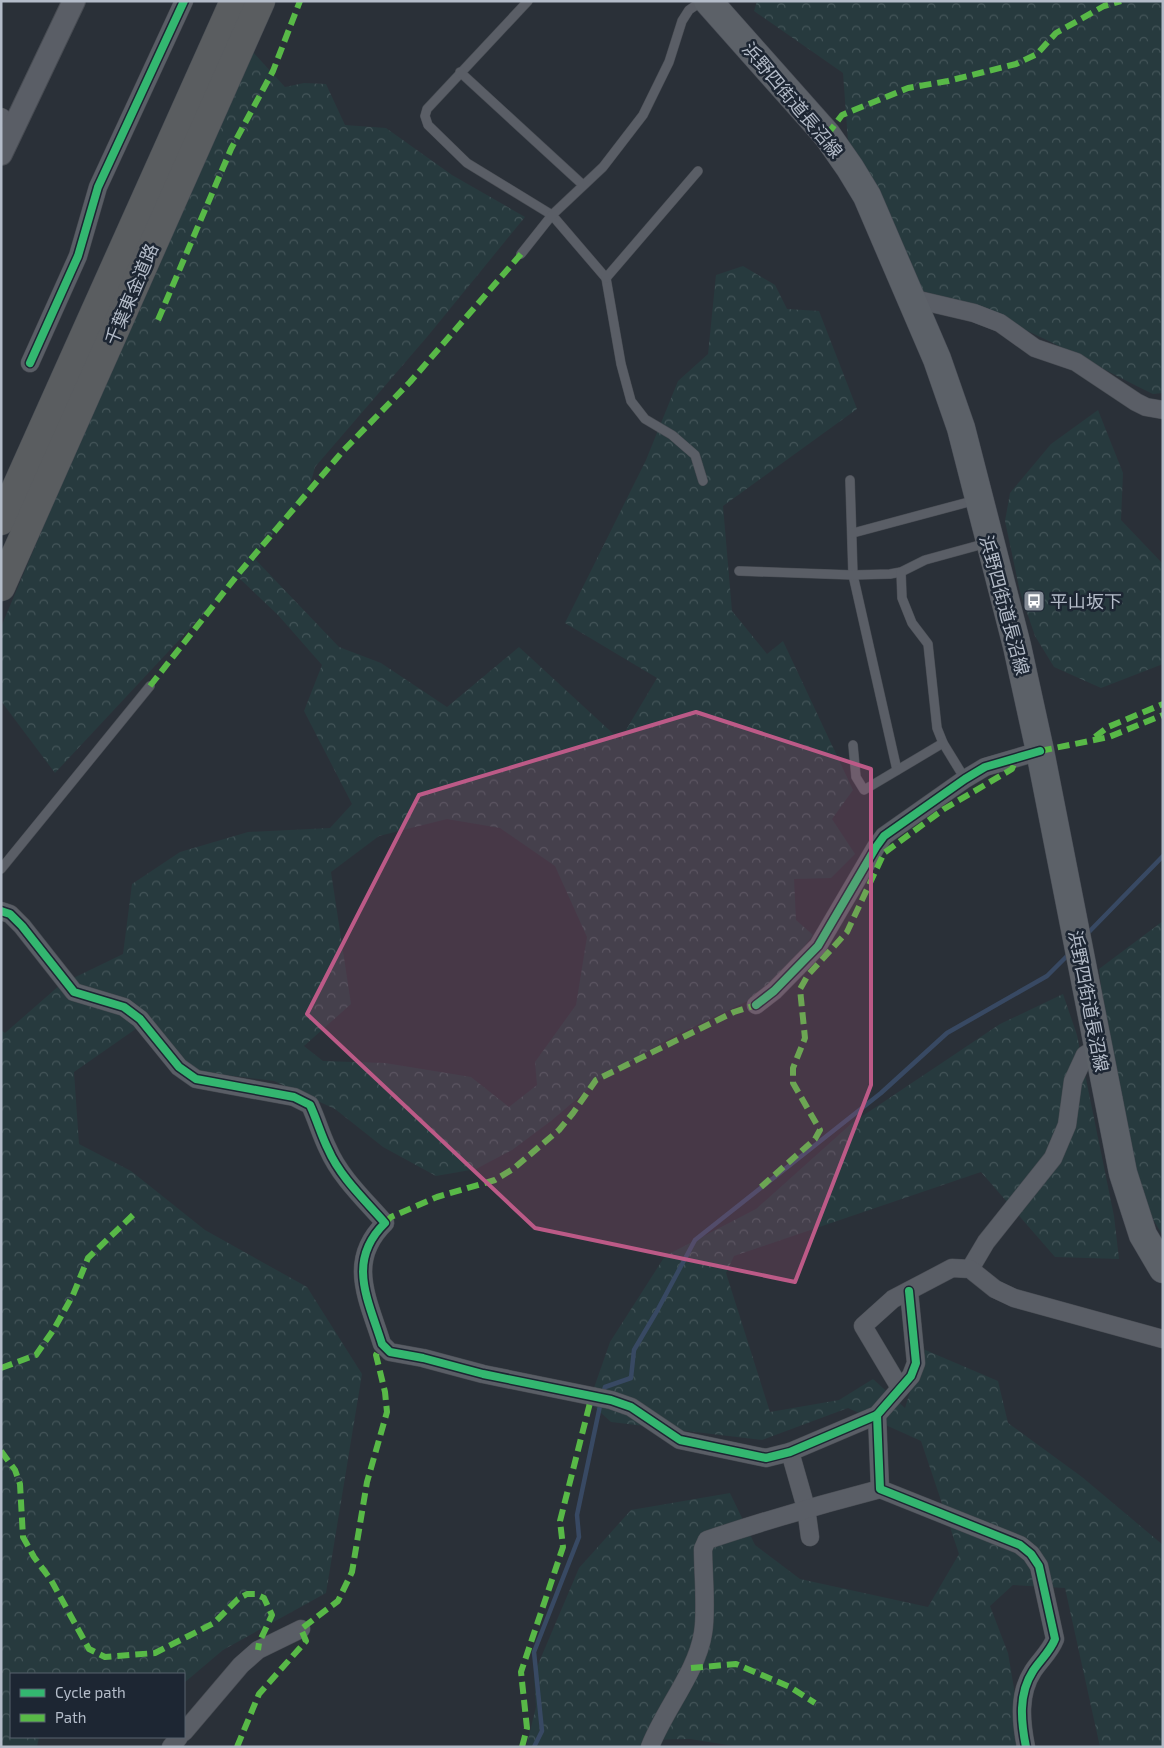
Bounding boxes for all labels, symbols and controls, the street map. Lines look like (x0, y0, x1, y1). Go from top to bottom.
street label: 浜野四街道長沼線 (738, 38, 848, 162)
street label: 千葉東金道路 (100, 240, 162, 348)
street label: 浜野四街道長沼線 (976, 533, 1034, 677)
bus stop icon: 平山坂下 (1022, 589, 1046, 613)
place label: 平山坂下 (1050, 590, 1122, 612)
street label: 浜野四街道長沼線 (1064, 928, 1114, 1074)
legend (10, 1673, 185, 1738)
text: Cycle path (55, 1683, 126, 1701)
text: Path (55, 1708, 86, 1726)

